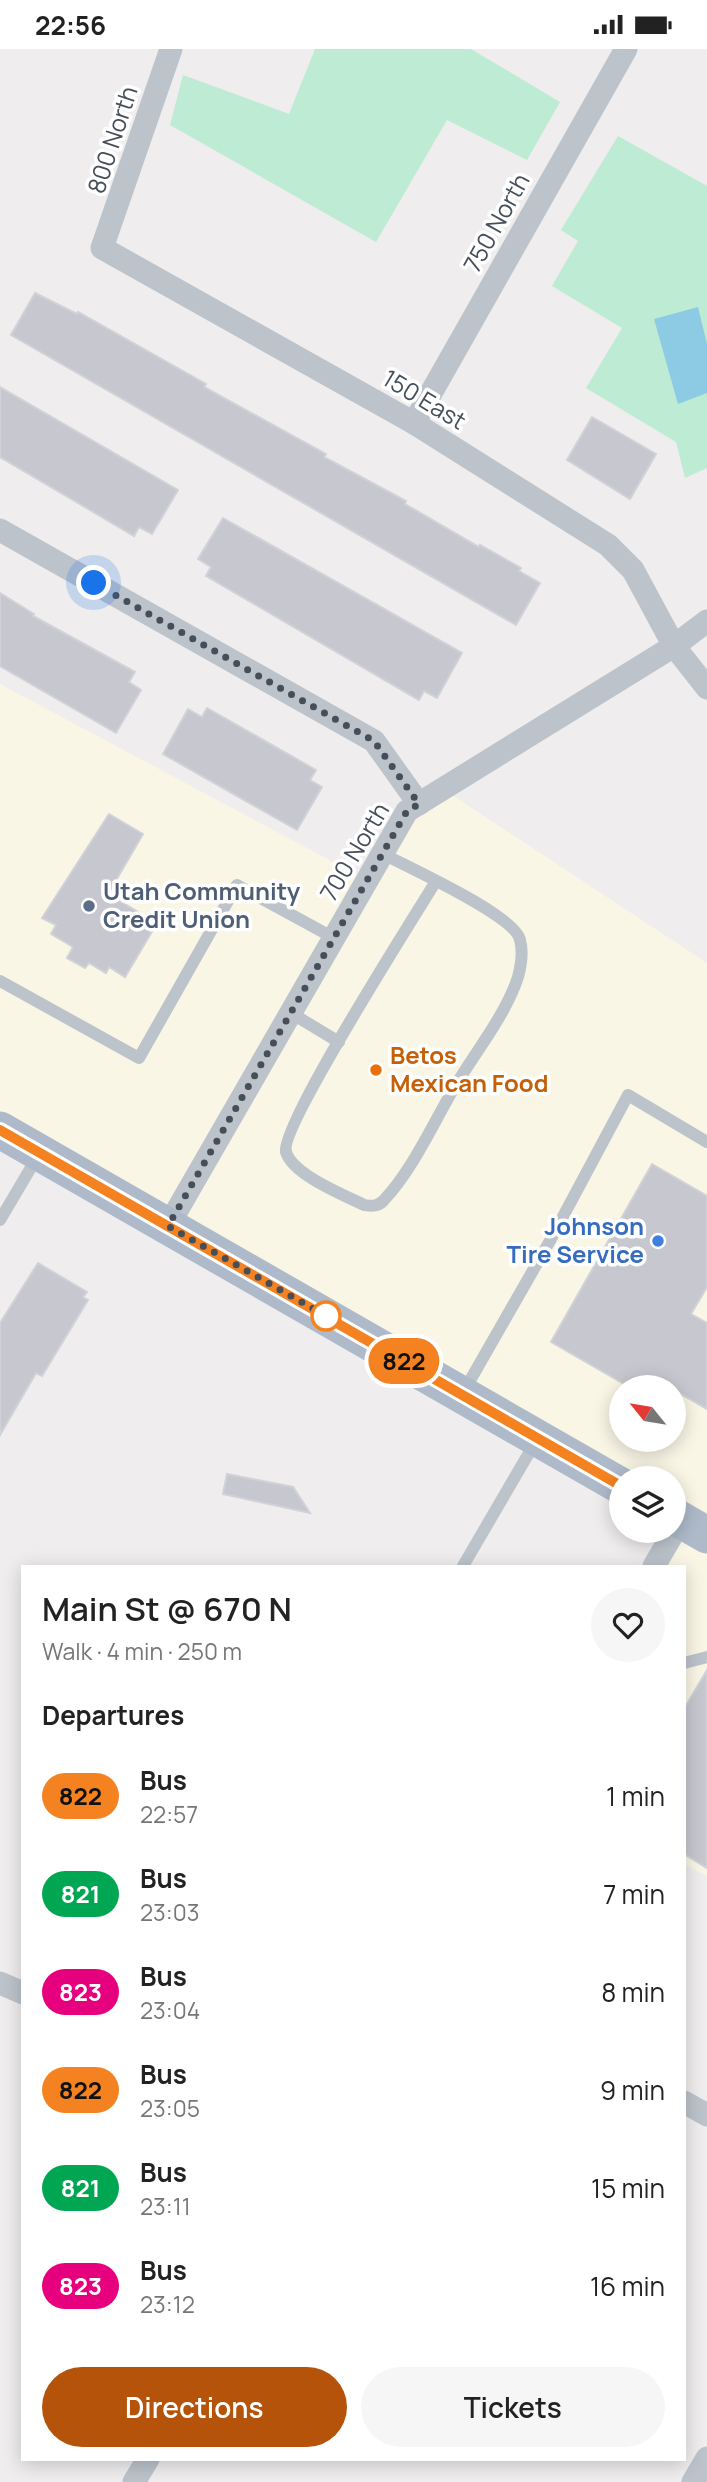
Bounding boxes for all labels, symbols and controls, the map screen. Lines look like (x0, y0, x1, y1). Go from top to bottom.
text: 22:56 (35, 7, 106, 43)
street label: 800 North (79, 82, 144, 198)
street label: 750 North (455, 167, 536, 278)
street label: 150 East (377, 361, 473, 437)
your location (76, 565, 111, 600)
street label: 700 North (311, 796, 396, 907)
place label: Utah Community Credit Union (103, 874, 301, 935)
marker: Utah Community Credit Union (81, 898, 97, 914)
place label: Betos Mexican Food (390, 1038, 548, 1099)
marker: Betos Mexican Food (368, 1062, 384, 1078)
place label: Johnson Tire Service (506, 1209, 644, 1270)
marker: Johnson Tire Service (650, 1233, 666, 1249)
unlabelled marker (311, 1301, 341, 1331)
line badge: 822 (364, 1338, 444, 1384)
text: 822 (382, 1344, 426, 1377)
north arrow (609, 1375, 686, 1453)
map controls (609, 1375, 686, 1543)
button: layers (609, 1466, 686, 1543)
text: Main St @ 670 N (42, 1586, 292, 1631)
button: heart (591, 1588, 665, 1662)
text: Walk · 4 min · 250 m (42, 1635, 242, 1667)
text: Departures (42, 1697, 184, 1733)
text: Bus (140, 1762, 187, 1798)
text: 1 min (606, 1778, 665, 1814)
text: 822 (59, 1779, 102, 1812)
text: 22:57 (140, 1798, 198, 1830)
text: Bus (140, 1860, 187, 1896)
text: 7 min (603, 1876, 665, 1912)
text: 821 (61, 1877, 100, 1910)
text: 23:03 (140, 1896, 199, 1928)
text: Bus (140, 1958, 187, 1994)
text: 8 min (601, 1974, 665, 2010)
text: 823 (59, 1975, 102, 2008)
text: 23:04 (140, 1994, 200, 2026)
text: Bus (140, 2056, 187, 2092)
text: 9 min (600, 2072, 665, 2108)
text: 822 (59, 2073, 102, 2106)
text: 23:05 (140, 2092, 200, 2124)
text: Bus (140, 2154, 187, 2190)
text: 15 min (591, 2170, 665, 2206)
text: 821 (61, 2171, 100, 2204)
text: 23:11 (140, 2190, 191, 2222)
text: Bus (140, 2252, 187, 2288)
text: 16 min (590, 2268, 665, 2304)
text: 823 (59, 2269, 102, 2302)
text: 23:12 (140, 2288, 195, 2320)
button: Directions (42, 2367, 347, 2447)
button: Tickets (361, 2367, 665, 2447)

